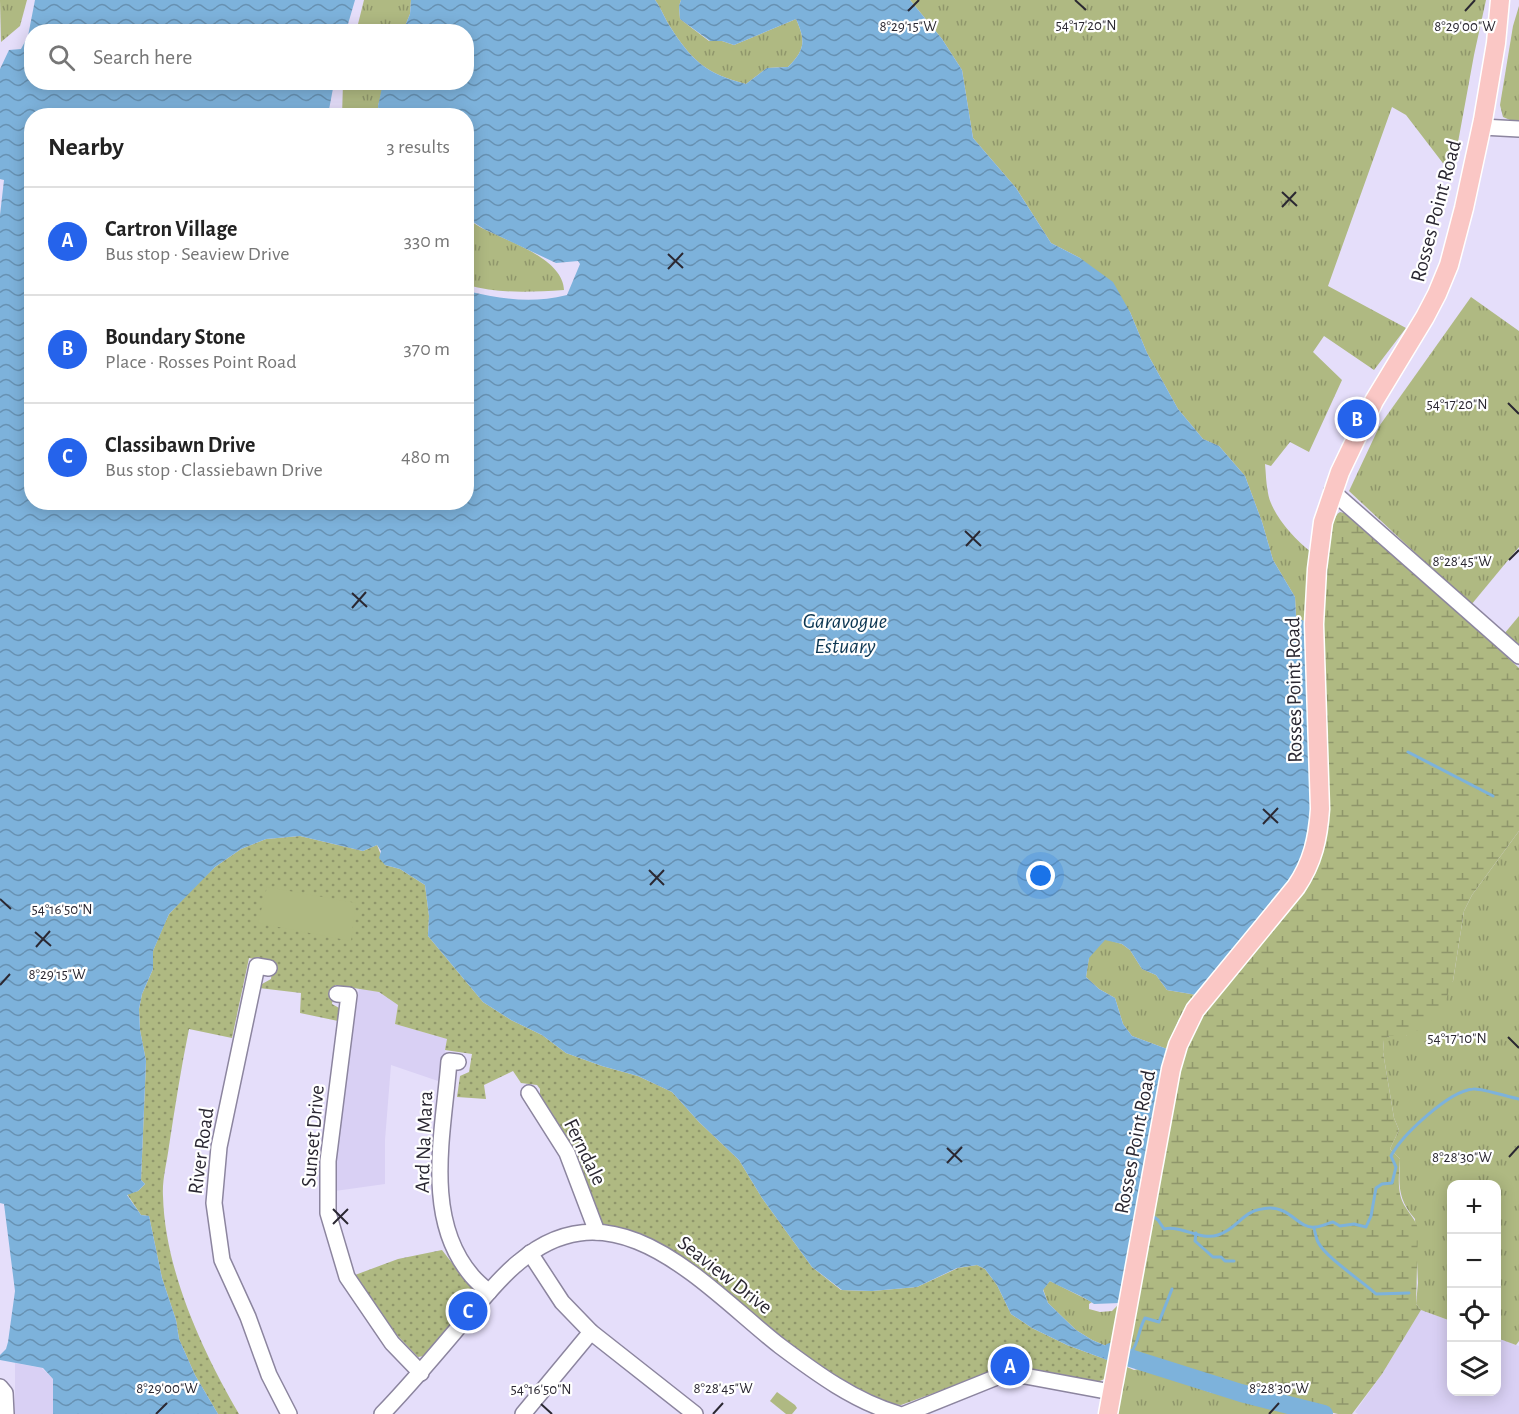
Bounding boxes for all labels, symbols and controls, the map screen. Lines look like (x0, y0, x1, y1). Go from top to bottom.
text: 54°17'20"N (1056, 18, 1116, 33)
text: 8°29'15"W (879, 19, 937, 34)
text: 8°29'00"W (1434, 19, 1496, 34)
search box (24, 24, 474, 90)
icon: search (45, 41, 78, 74)
text: Search here (93, 46, 192, 68)
text: Nearby (48, 134, 124, 160)
text: 3 results (386, 137, 450, 157)
street label: Rosses Point Road (1407, 138, 1465, 284)
text: Cartron Village (105, 218, 237, 240)
text: A (62, 231, 74, 251)
text: 330 m (404, 231, 450, 251)
text: Bus stop · Seaview Drive (105, 244, 289, 264)
text: Boundary Stone (105, 326, 245, 348)
text: B (62, 339, 73, 359)
text: 370 m (404, 339, 450, 359)
text: Place · Rosses Point Road (105, 352, 297, 372)
pin: B (1338, 396, 1376, 442)
text: 54°17'20"N (1427, 397, 1487, 412)
text: Classibawn Drive (105, 434, 255, 456)
text: C (62, 447, 73, 467)
text: 480 m (401, 447, 450, 467)
text: Bus stop · Classiebawn Drive (105, 460, 323, 480)
text: 8°28'45"W (1432, 554, 1492, 569)
water label: Garavogue Estuary (803, 610, 887, 657)
street label: Rosses Point Road (1282, 617, 1306, 763)
your location (1026, 861, 1055, 890)
text: 54°16'50"N (31, 902, 93, 917)
text: 8°29'15"W (28, 967, 86, 982)
text: 54°17'10"N (1427, 1031, 1487, 1046)
street label: Rosses Point Road (1111, 1068, 1159, 1216)
street label: Sunset Drive (298, 1084, 328, 1188)
street label: Ard Na Mara (412, 1090, 436, 1193)
street label: River Road (185, 1106, 217, 1196)
street label: Ferndale (560, 1115, 610, 1189)
text: 8°28'30"W (1432, 1150, 1493, 1165)
map controls (1447, 1180, 1501, 1396)
button: + (1447, 1180, 1501, 1234)
street label: Seaview Drive (674, 1232, 776, 1318)
button: − (1447, 1234, 1501, 1288)
pin: C (448, 1288, 488, 1334)
button: locate (1447, 1288, 1501, 1342)
button: layers (1447, 1342, 1501, 1396)
pin: A (990, 1344, 1030, 1388)
text: 8°29'00"W (136, 1381, 198, 1396)
text: 8°28'45"W (693, 1381, 753, 1396)
text: 8°28'30"W (1249, 1381, 1310, 1396)
text: 54°16'50"N (510, 1382, 572, 1397)

